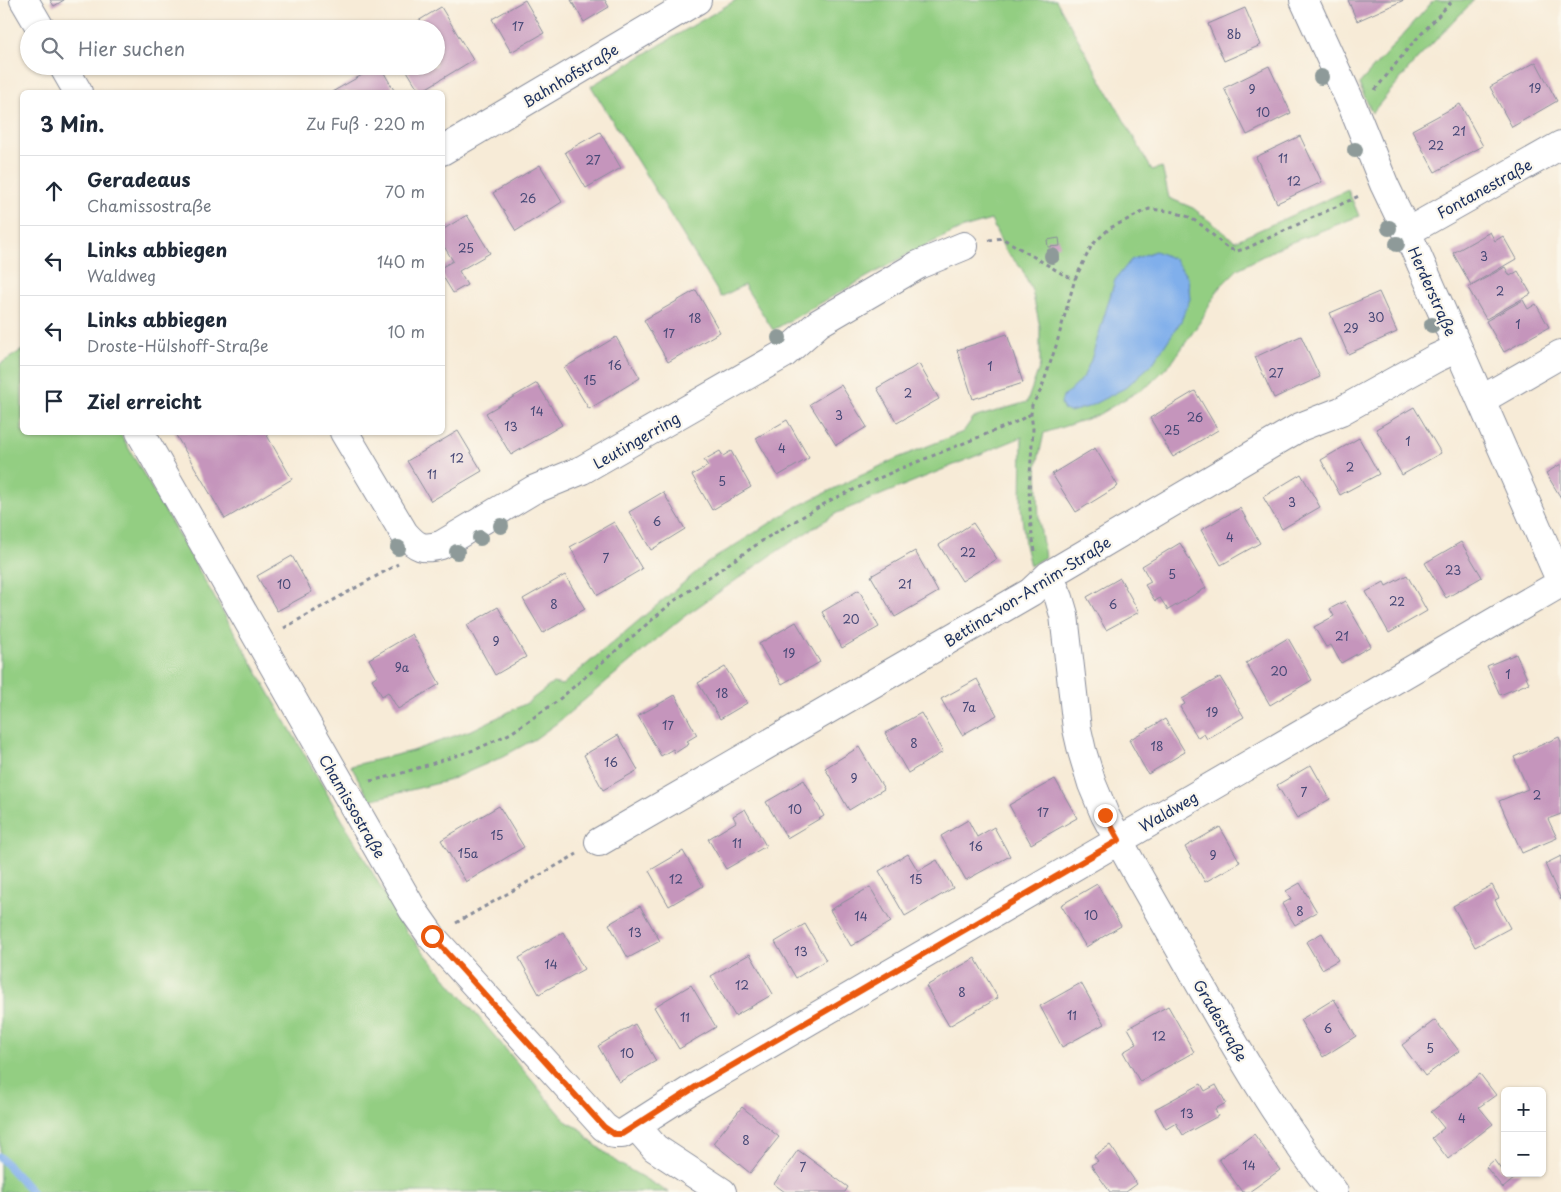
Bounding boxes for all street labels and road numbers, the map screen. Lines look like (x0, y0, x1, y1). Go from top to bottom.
street label: Bahnhofstraße (518, 37, 622, 113)
street label: Fontanestraße (1432, 152, 1536, 224)
street label: Herderstraße (1403, 243, 1463, 339)
street label: Leutingerring (588, 406, 684, 474)
street label: Bettina-von-Arnim-Straße (939, 530, 1115, 652)
street label: Chamissostraße (314, 750, 392, 862)
street label: Waldweg (1134, 785, 1202, 837)
street label: Gradestraße (1188, 975, 1254, 1065)

